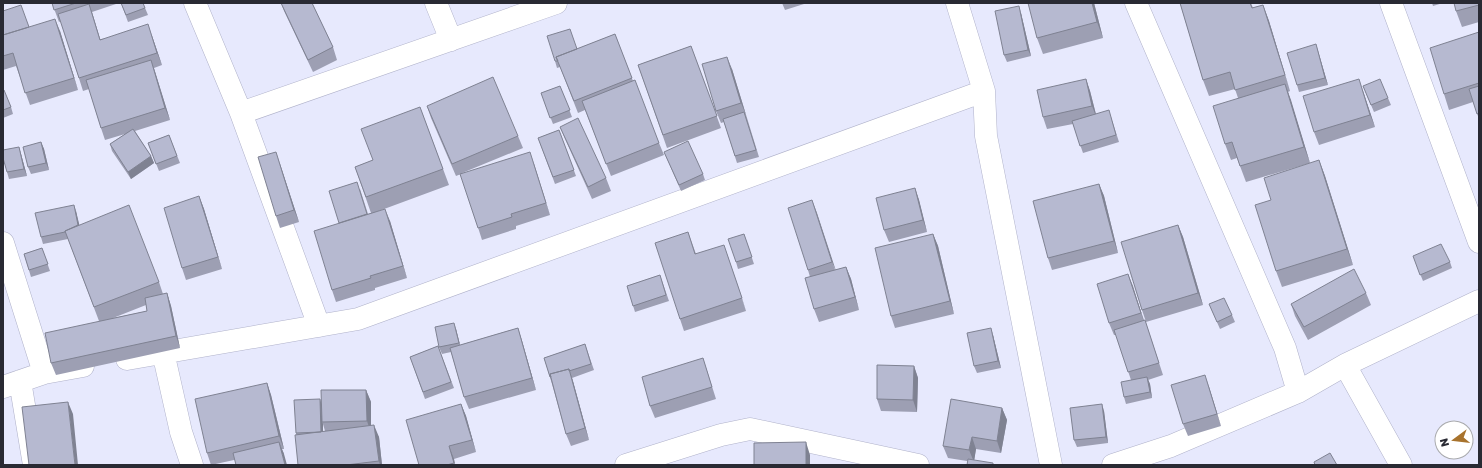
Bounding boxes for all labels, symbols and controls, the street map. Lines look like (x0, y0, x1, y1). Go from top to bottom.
north arrow (1434, 420, 1474, 460)
text: N (1436, 437, 1451, 448)

